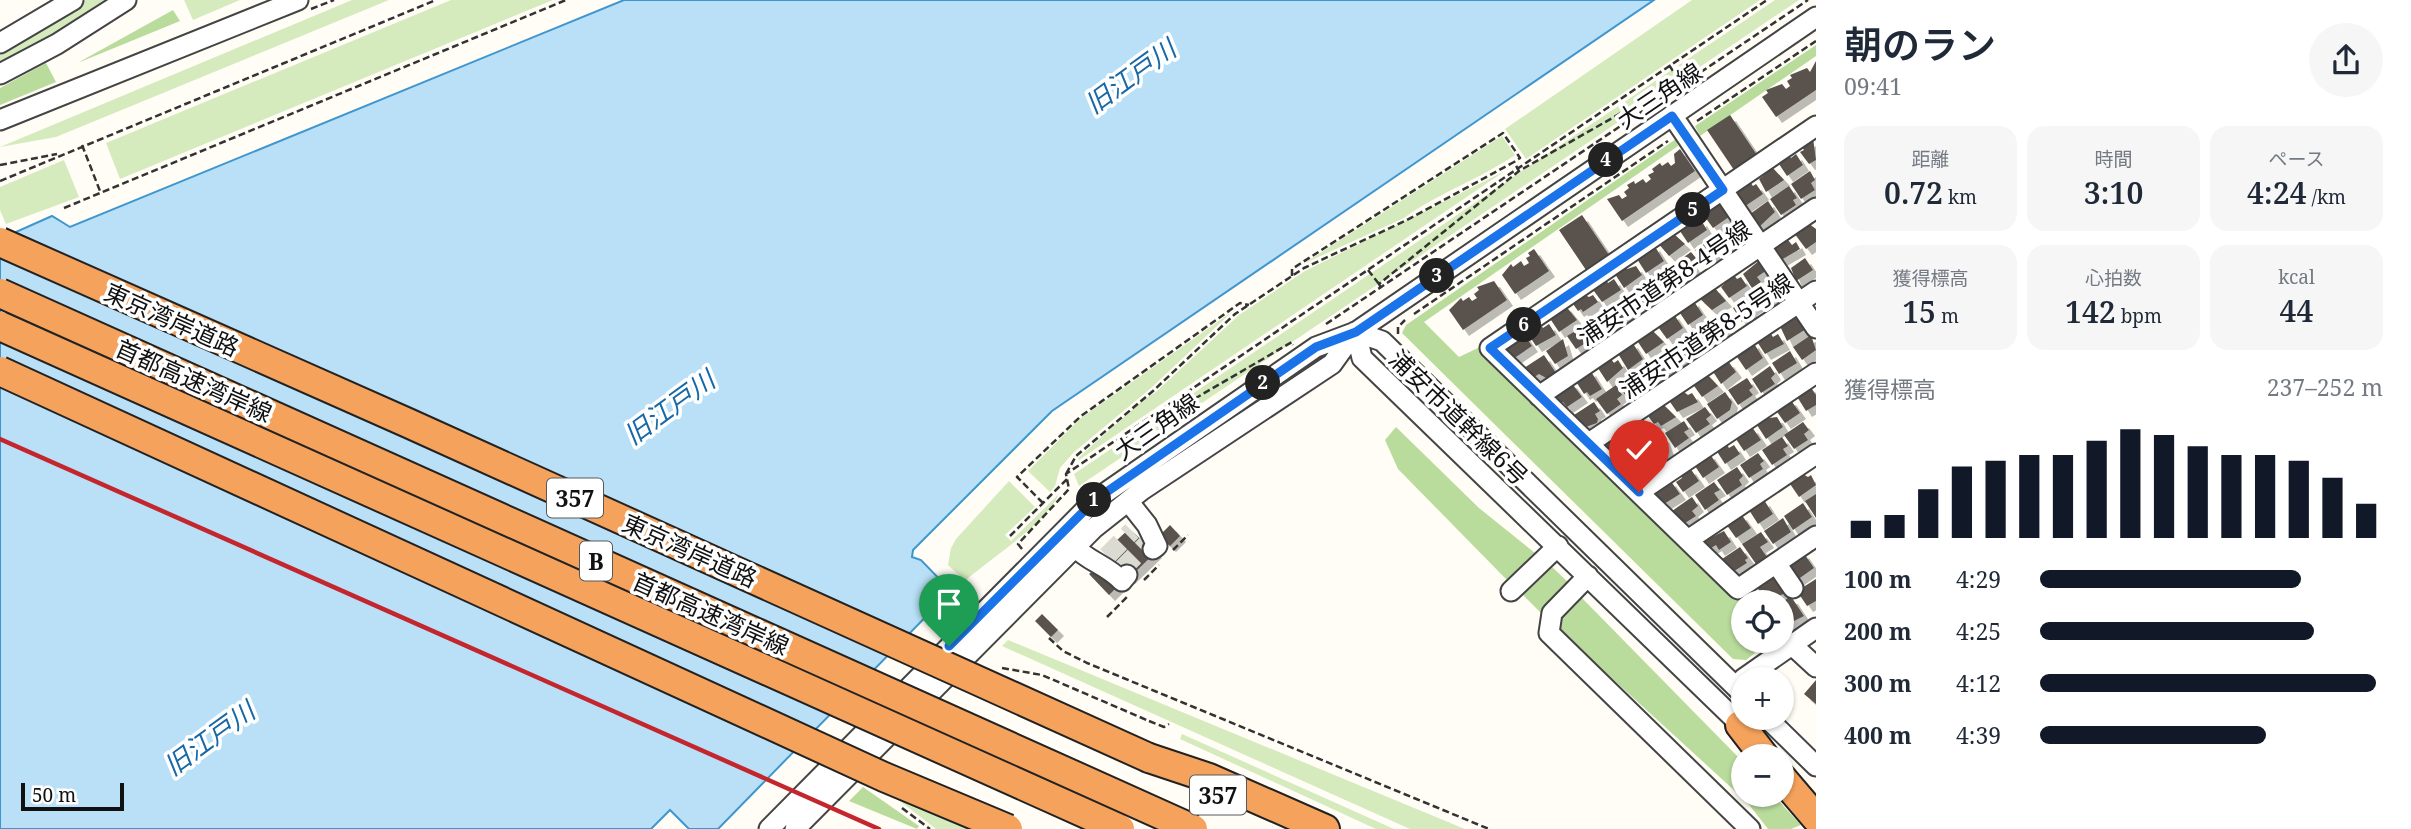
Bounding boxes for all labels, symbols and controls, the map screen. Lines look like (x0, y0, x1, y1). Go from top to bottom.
text: 朝のラン (1844, 18, 1996, 70)
button: share (2309, 23, 2383, 97)
water label: 旧江戸川 (1077, 29, 1185, 121)
street label: 大三角線 (1610, 54, 1708, 136)
text: 09:41 (1844, 70, 1902, 102)
pin: 4 (1588, 142, 1624, 178)
text: 4 (1600, 146, 1611, 172)
text: 距離 (1911, 146, 1950, 172)
text: 時間 (2094, 146, 2133, 172)
text: ペース (2268, 146, 2325, 172)
text: 0.72 (1884, 172, 1943, 213)
text: 3:10 (2084, 172, 2143, 213)
text: 4:24 (2247, 172, 2307, 213)
text: km (1943, 184, 1977, 210)
text: /km (2307, 184, 2346, 210)
pin: 5 (1676, 192, 1710, 228)
text: 5 (1687, 196, 1698, 222)
street label: 浦安市道第8-4号線 (1571, 212, 1757, 352)
pin: 3 (1420, 258, 1454, 294)
text: 3 (1431, 262, 1442, 288)
text: kcal (2278, 264, 2315, 290)
street label: 浦安市道第8-5号線 (1613, 265, 1799, 405)
text: 獲得標高 (1892, 265, 1969, 291)
text: 心拍数 (2085, 265, 2142, 291)
street label: 東京湾岸道路 (100, 275, 244, 363)
text: 44 (2280, 290, 2313, 331)
text: 15 (1902, 291, 1936, 332)
text: 142 (2065, 291, 2116, 332)
text: m (1936, 303, 1959, 329)
text: bpm (2116, 303, 2162, 329)
pin: 6 (1506, 308, 1542, 342)
text: 6 (1518, 311, 1529, 337)
street label: 首都高速湾岸線 (111, 331, 277, 429)
street label: 浦安市道幹線6号 (1382, 342, 1536, 492)
water label: 旧江戸川 (616, 360, 724, 452)
pin: 2 (1246, 366, 1280, 400)
text: 2 (1257, 369, 1268, 395)
text: 237–252 m (2267, 371, 2383, 403)
text: 獲得標高 (1844, 373, 1936, 405)
street label: 大三角線 (1107, 385, 1205, 467)
pin (1609, 420, 1669, 492)
icon: check (1620, 431, 1658, 469)
road number: 357 (547, 478, 603, 518)
pin: 1 (1076, 482, 1112, 518)
text: 1 (1088, 486, 1099, 512)
street label: 東京湾岸道路 (618, 506, 762, 594)
road number: B (580, 541, 612, 580)
text: 100 m (1844, 563, 1912, 595)
text: 4:29 (1956, 563, 2001, 595)
street label: 首都高速湾岸線 (628, 564, 794, 662)
pin (919, 574, 979, 646)
icon: arrive (930, 585, 968, 623)
map controls (1731, 590, 1794, 807)
button: locate (1731, 590, 1794, 653)
text: 200 m (1844, 615, 1912, 647)
text: 4:25 (1956, 615, 2001, 647)
button: + (1731, 667, 1794, 730)
text: 300 m (1844, 667, 1912, 699)
text: 4:12 (1956, 667, 2001, 699)
water label: 旧江戸川 (156, 691, 264, 783)
text: 400 m (1844, 719, 1912, 751)
text: 4:39 (1956, 719, 2001, 751)
button: − (1731, 744, 1794, 807)
road number: 357 (1190, 776, 1246, 814)
scale bar (21, 780, 124, 812)
text: 50 m (32, 782, 76, 808)

